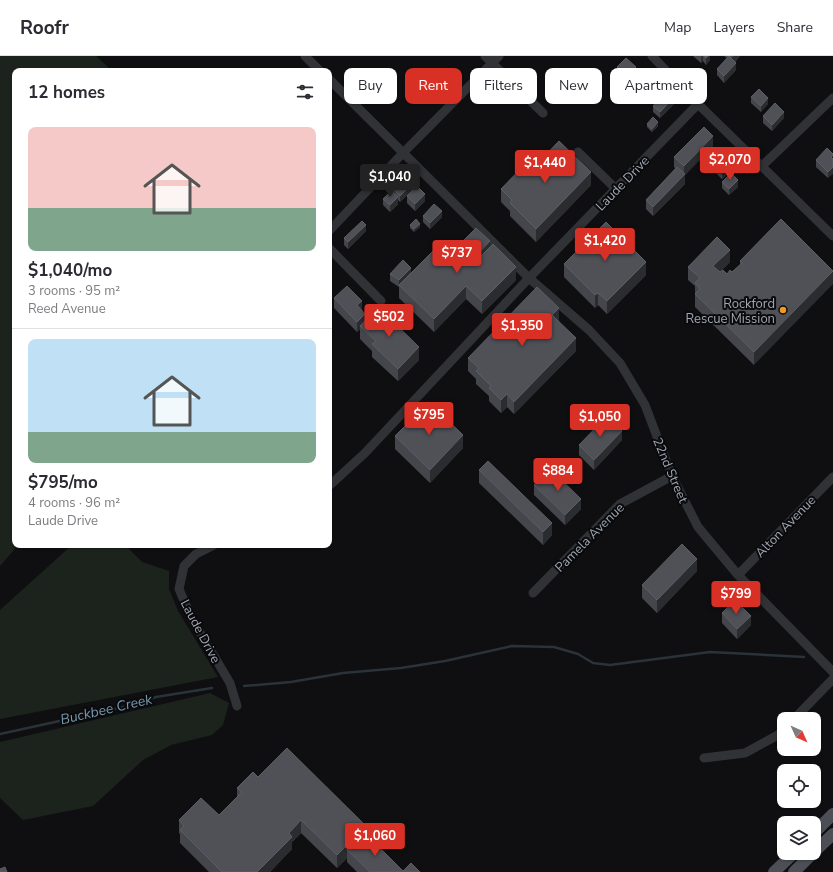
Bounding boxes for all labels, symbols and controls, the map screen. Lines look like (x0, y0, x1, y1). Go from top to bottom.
text: Roofr (20, 15, 69, 41)
text: Map (664, 18, 691, 37)
text: Layers (713, 18, 755, 37)
text: Share (777, 18, 813, 37)
chip: Buy (344, 68, 397, 104)
chip: Rent (405, 68, 462, 104)
chip: Filters (470, 68, 537, 104)
chip: New (545, 68, 602, 104)
chip: Apartment (610, 68, 707, 104)
text: 12 homes (28, 81, 105, 104)
icon: filters (294, 81, 316, 103)
pin: $2,070 (697, 147, 763, 181)
pin: $1,440 (512, 150, 578, 184)
text: $2,070 (709, 151, 751, 169)
street label: Laude Drive (592, 152, 654, 215)
icon: home (136, 153, 208, 225)
text: $1,440 (524, 154, 566, 172)
pin: $1,040 (357, 164, 423, 198)
text: $1,040 (369, 168, 411, 186)
pin: $1,420 (572, 228, 638, 262)
text: $1,420 (584, 232, 626, 250)
pin: $737 (433, 240, 481, 274)
text: $737 (441, 244, 473, 262)
text: $1,040/mo (28, 259, 112, 282)
text: 3 rooms · 95 m² (28, 282, 120, 300)
place label: Rockford Rescue Mission (685, 295, 775, 328)
text: Reed Avenue (28, 300, 106, 318)
pin: $502 (365, 304, 413, 338)
marker: Rockford Rescue Mission (778, 305, 788, 315)
text: $502 (373, 308, 405, 326)
pin: $1,350 (489, 313, 555, 347)
text: $1,350 (501, 317, 543, 335)
icon: home (136, 365, 208, 437)
pin: $795 (405, 402, 453, 436)
pin: $1,050 (567, 404, 633, 438)
text: $795 (413, 406, 445, 424)
text: $1,050 (579, 408, 621, 426)
street label: 22nd Street (648, 435, 692, 506)
pin: $884 (534, 458, 582, 492)
text: $884 (542, 462, 574, 480)
text: $795/mo (28, 471, 98, 494)
street label: Alton Avenue (751, 492, 820, 562)
text: 4 rooms · 96 m² (28, 494, 120, 512)
street label: Pamela Avenue (551, 499, 628, 576)
text: Laude Drive (28, 512, 98, 530)
pin: $799 (712, 581, 760, 615)
text: $799 (720, 585, 752, 603)
street label: Laude Drive (176, 596, 225, 667)
water label: Buckbee Creek (58, 689, 155, 729)
north arrow (777, 712, 821, 756)
map controls (777, 712, 821, 860)
button: locate (777, 764, 821, 808)
button: layers (777, 816, 821, 860)
pin: $1,060 (342, 823, 408, 857)
text: $1,060 (354, 827, 396, 845)

